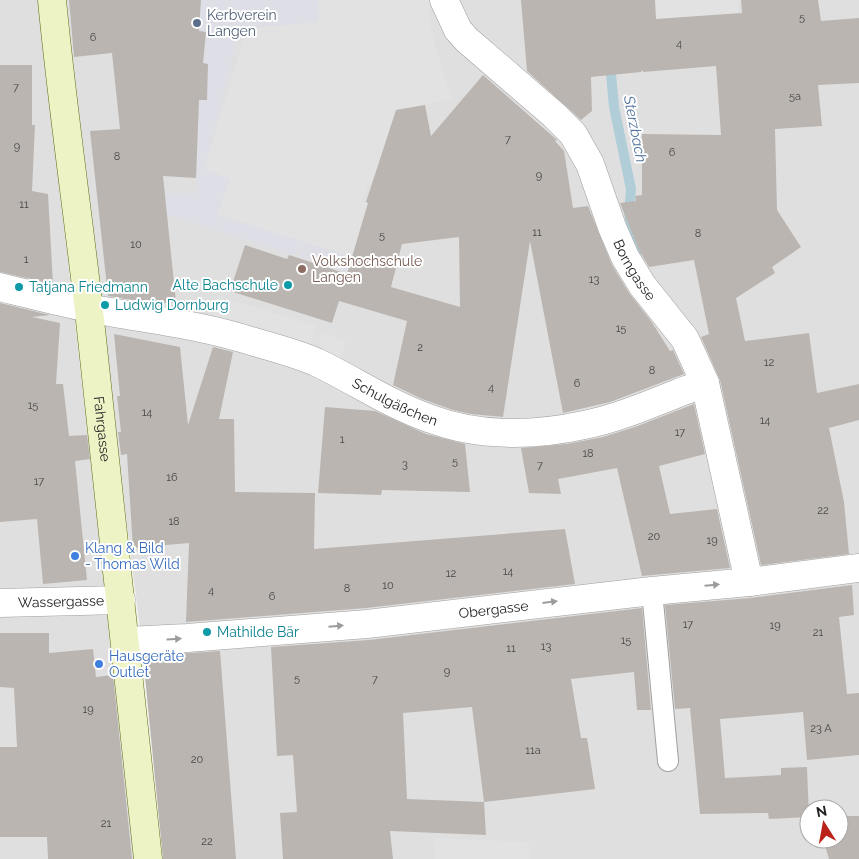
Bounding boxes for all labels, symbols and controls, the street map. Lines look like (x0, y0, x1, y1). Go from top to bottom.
place label: Kerbverein Langen (207, 7, 277, 39)
house number: 5 (799, 11, 805, 24)
marker: Kerbverein Langen (191, 17, 203, 29)
house number: 6 (90, 31, 97, 44)
house number: 4 (676, 37, 682, 50)
house number: 7 (13, 81, 19, 94)
house number: 5a (789, 90, 801, 103)
water label: Sterzbach (620, 93, 650, 164)
house number: 7 (505, 133, 511, 146)
house number: 9 (14, 140, 20, 153)
house number: 6 (669, 146, 676, 159)
house number: 8 (114, 150, 120, 163)
house number: 9 (536, 169, 542, 182)
house number: 11 (19, 198, 29, 211)
house number: 11 (532, 226, 542, 239)
house number: 8 (695, 227, 701, 240)
house number: 5 (379, 229, 385, 242)
street label: Borngasse (610, 237, 659, 304)
house number: 10 (130, 238, 142, 251)
house number: 1 (24, 253, 29, 266)
place label: Volkshochschule Langen (312, 253, 422, 285)
marker: Volkshochschule Langen (296, 263, 308, 275)
house number: 13 (589, 273, 599, 286)
place label: Alte Bachschule (173, 277, 278, 293)
place label: Tatjana Friedmann (29, 279, 148, 295)
marker: Alte Bachschule (282, 279, 294, 291)
marker: Tatjana Friedmann (13, 281, 25, 293)
place label: Ludwig Dornburg (115, 297, 229, 313)
marker: Ludwig Dornburg (99, 299, 111, 311)
house number: 15 (616, 322, 626, 335)
house number: 2 (417, 341, 423, 354)
house number: 12 (764, 356, 774, 369)
house number: 8 (649, 364, 655, 377)
street label: Schulgäßchen (350, 375, 440, 429)
house number: 6 (574, 377, 581, 390)
house number: 4 (488, 381, 494, 394)
street label: Fahrgasse (91, 395, 114, 463)
house number: 15 (28, 399, 38, 412)
house number: 14 (142, 406, 152, 419)
house number: 14 (760, 414, 770, 427)
house number: 17 (675, 426, 685, 439)
house number: 1 (340, 433, 345, 446)
house number: 18 (582, 447, 594, 460)
house number: 5 (452, 455, 458, 468)
house number: 3 (402, 458, 408, 471)
house number: 7 (537, 459, 543, 472)
house number: 16 (166, 471, 178, 484)
house number: 17 (34, 475, 44, 488)
house number: 22 (817, 504, 829, 517)
house number: 18 (168, 515, 180, 528)
house number: 20 (648, 530, 660, 543)
house number: 19 (706, 534, 718, 547)
place label: Klang & Bild - Thomas Wild (85, 540, 180, 572)
marker: Klang & Bild - Thomas Wild (69, 550, 81, 562)
house number: 14 (503, 565, 513, 578)
house number: 12 (446, 567, 456, 580)
house number: 10 (382, 579, 394, 592)
one-way arrow (704, 581, 720, 589)
house number: 8 (344, 582, 350, 595)
house number: 4 (208, 584, 214, 597)
house number: 6 (269, 590, 276, 603)
street label: Wassergasse (18, 592, 104, 611)
street label: Obergasse (458, 597, 529, 621)
one-way arrow (542, 598, 558, 606)
house number: 17 (683, 618, 693, 631)
house number: 19 (769, 619, 781, 632)
one-way arrow (329, 622, 345, 630)
place label: Mathilde Bär (217, 624, 299, 640)
marker: Mathilde Bär (201, 626, 213, 638)
house number: 21 (813, 626, 824, 639)
house number: 15 (621, 634, 631, 647)
one-way arrow (167, 635, 183, 643)
house number: 13 (541, 640, 551, 653)
house number: 11 (506, 642, 516, 655)
place label: Hausgeräte Outlet (109, 648, 184, 680)
marker: Hausgeräte Outlet (93, 658, 105, 670)
house number: 9 (444, 665, 450, 678)
house number: 5 (294, 672, 300, 685)
house number: 7 (372, 673, 378, 686)
house number: 19 (82, 703, 94, 716)
house number: 23 A (810, 722, 832, 735)
house number: 11a (525, 744, 541, 757)
house number: 20 (191, 753, 203, 766)
north arrow (799, 799, 849, 849)
text: N (815, 802, 828, 820)
house number: 21 (101, 817, 112, 830)
house number: 22 (201, 835, 213, 848)

